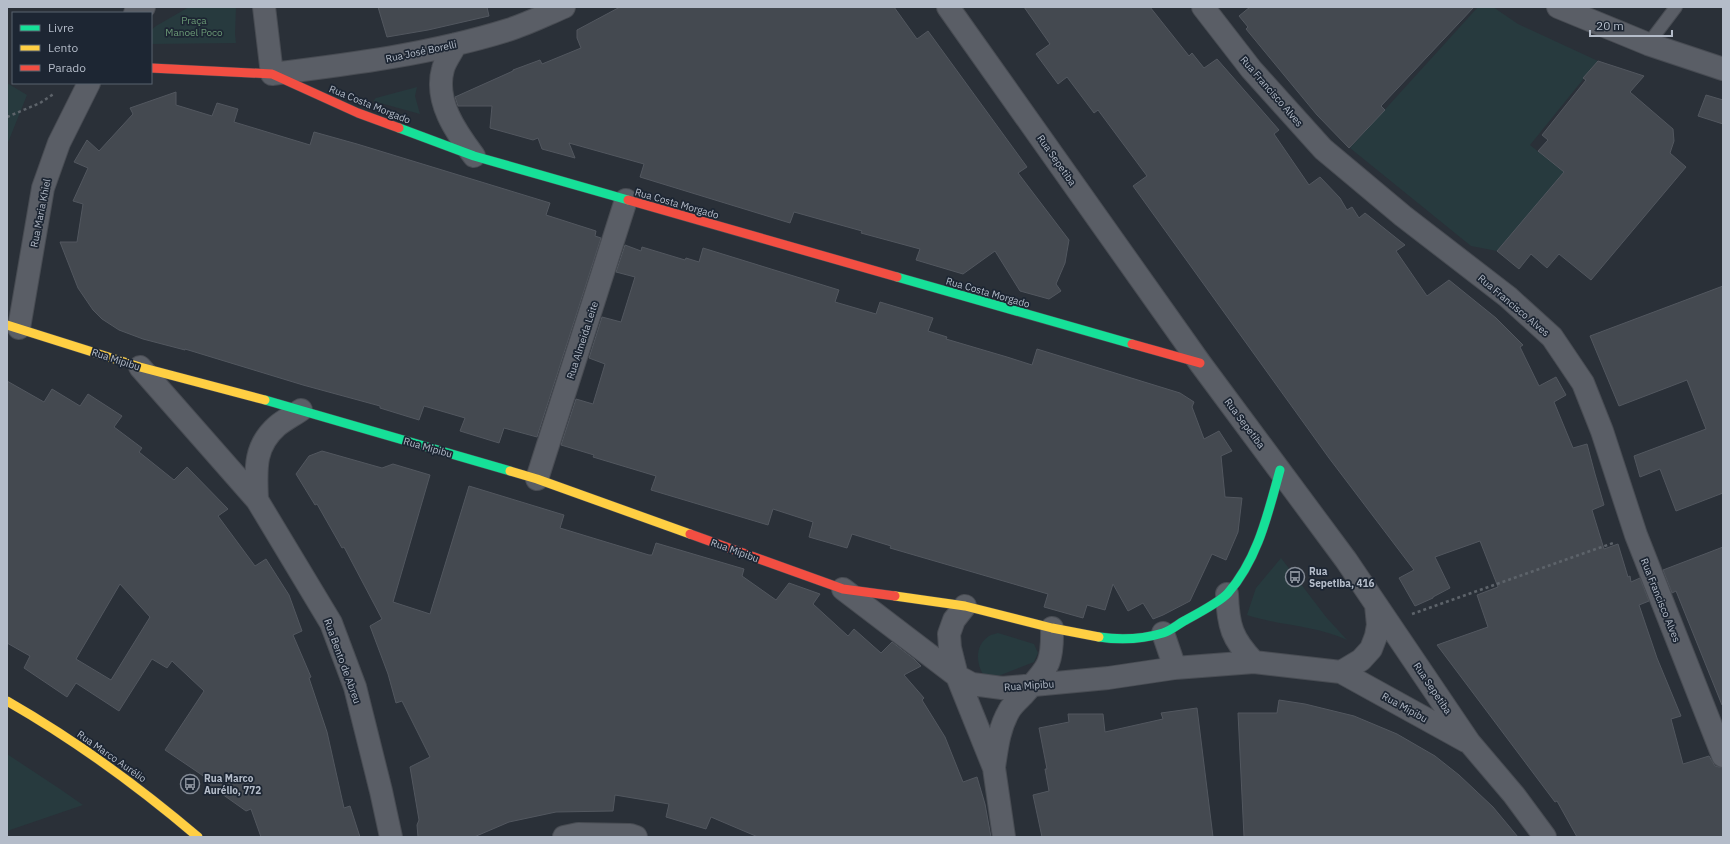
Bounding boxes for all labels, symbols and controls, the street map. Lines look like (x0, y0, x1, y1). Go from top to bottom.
legend (12, 12, 152, 84)
scale bar (1590, 12, 1672, 38)
park label: Praça Manoel Poco (165, 14, 223, 39)
text: 20 m (1596, 18, 1624, 33)
text: Livre (48, 20, 74, 35)
street label: Rua José Borelli (384, 38, 458, 65)
text: Lento (48, 40, 78, 55)
street label: Rua Francisco Alves (1237, 53, 1306, 129)
text: Parado (48, 60, 86, 75)
street label: Rua Costa Morgado (327, 82, 413, 127)
street label: Rua Sepetiba (1034, 132, 1079, 189)
street label: Rua Maria Khiel (27, 177, 54, 249)
street label: Rua Costa Morgado (633, 185, 721, 222)
street label: Rua Francisco Alves (1475, 272, 1552, 339)
street label: Rua Costa Morgado (944, 274, 1032, 311)
street label: Rua Almeida Leite (564, 299, 601, 381)
street label: Rua Mipibu (90, 346, 142, 373)
street label: Rua Sepetiba (1221, 396, 1268, 452)
street label: Rua Mipibu (402, 434, 454, 461)
street label: Rua Mipibu (709, 536, 761, 565)
street label: Rua Francisco Alves (1638, 556, 1683, 644)
place label: Rua Sepetiba, 416 (1309, 565, 1375, 590)
bus stop icon: Rua Sepetiba, 416 (1284, 566, 1306, 588)
street label: Rua Bento de Abreu (321, 617, 364, 705)
street label: Rua Sepetiba (1411, 660, 1455, 717)
street label: Rua Mipibu (1004, 677, 1055, 694)
street label: Rua Mipibu (1380, 690, 1430, 725)
street label: Rua Marco Aurélio (74, 728, 149, 785)
place label: Rua Marco Aurélio, 772 (204, 772, 261, 797)
bus stop icon: Rua Marco Aurélio, 772 (179, 773, 201, 795)

